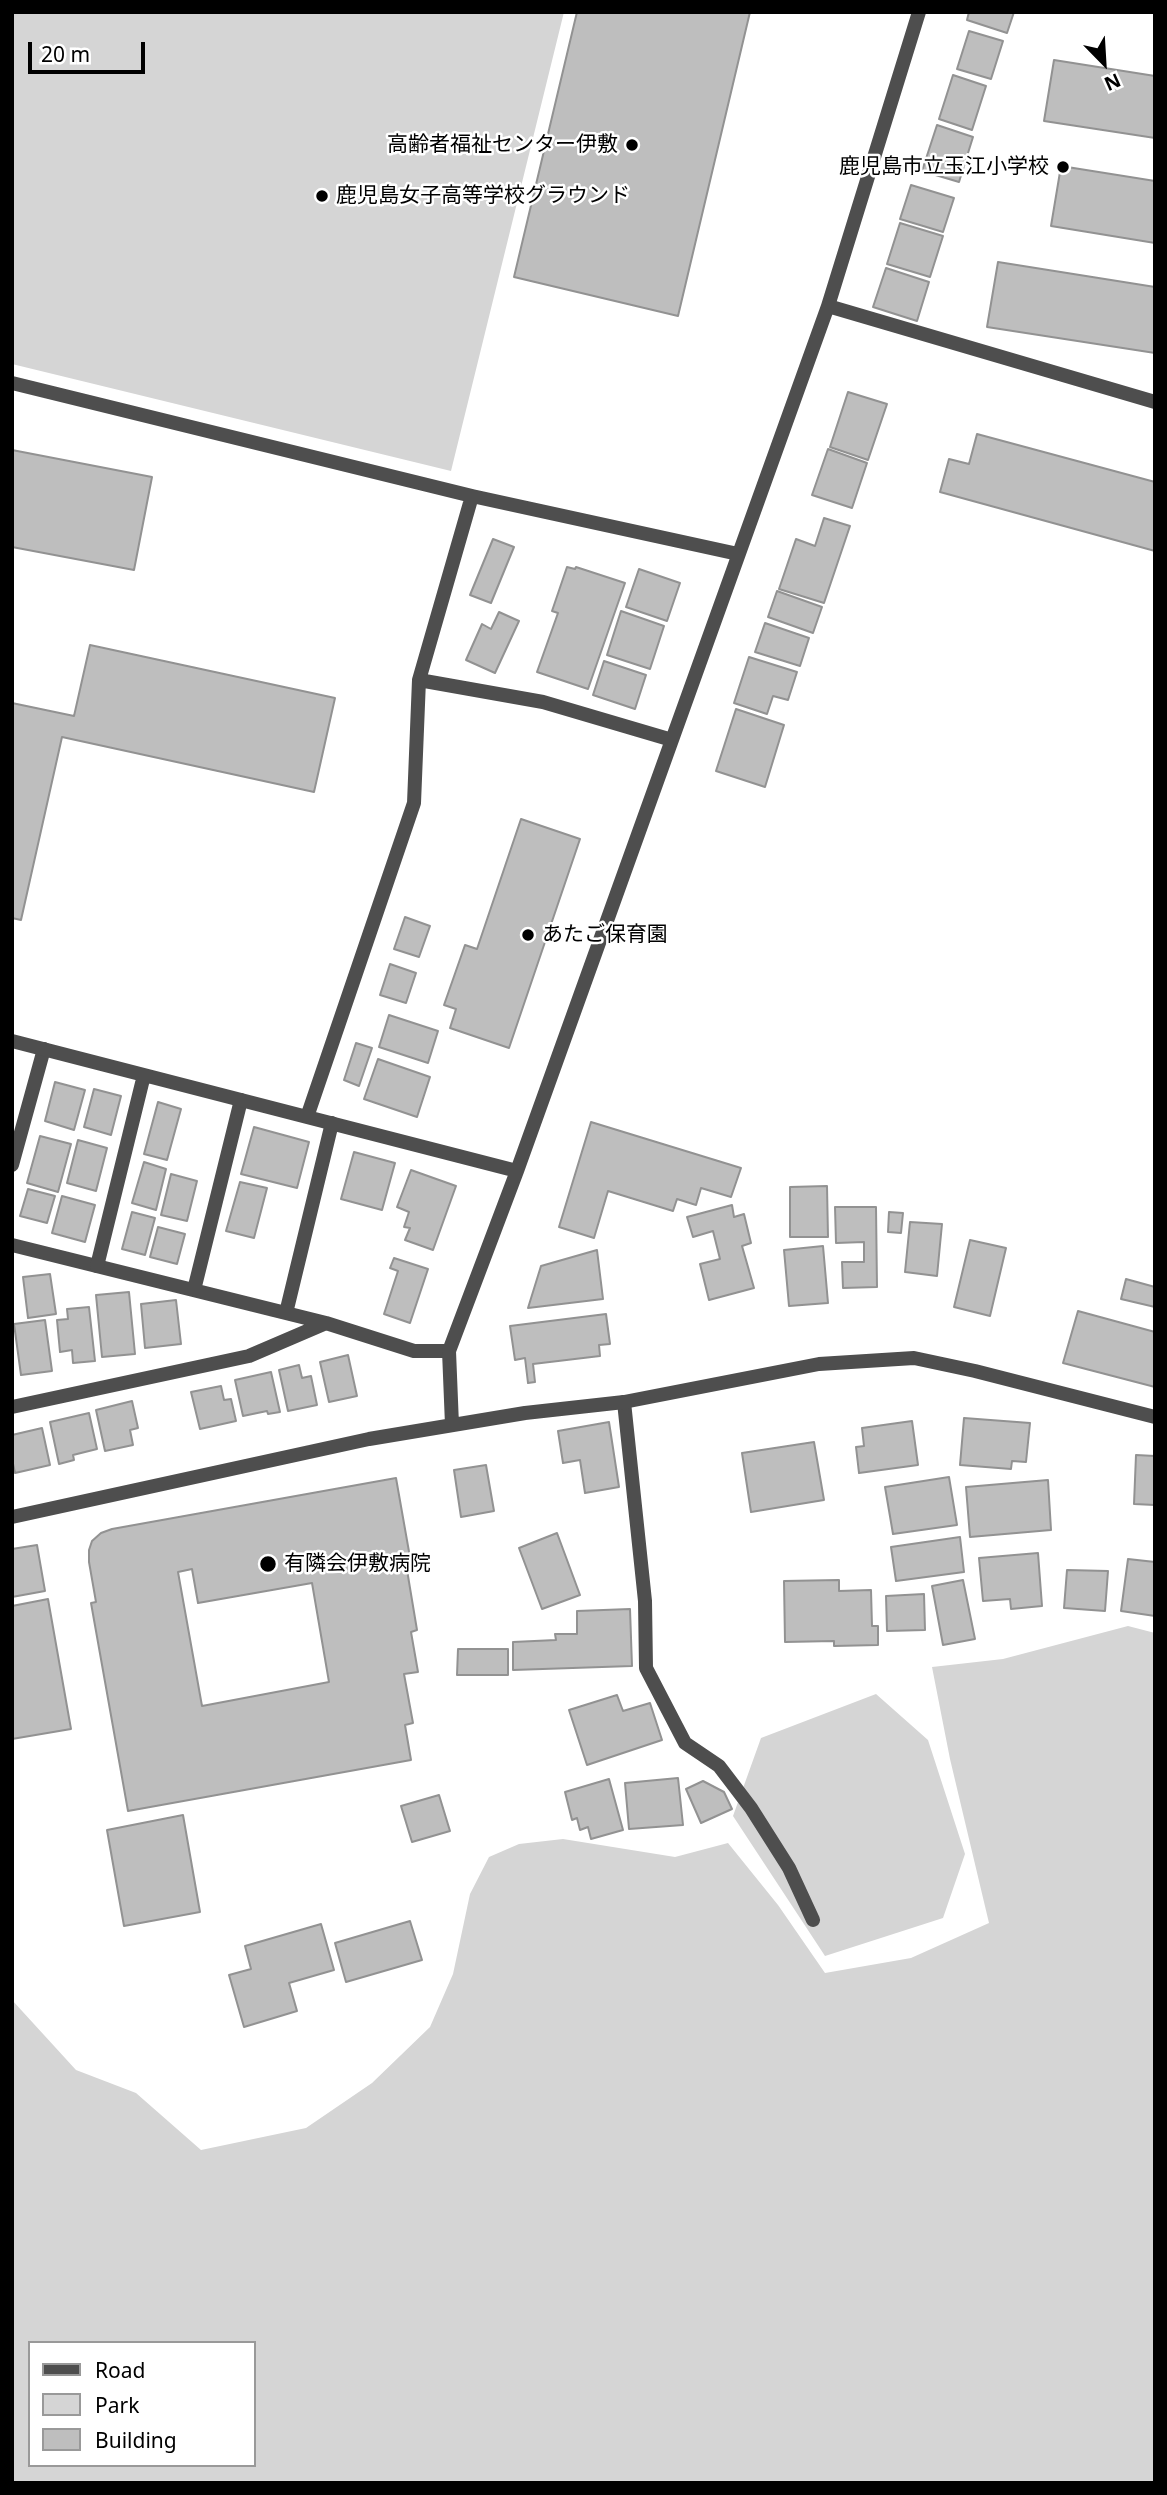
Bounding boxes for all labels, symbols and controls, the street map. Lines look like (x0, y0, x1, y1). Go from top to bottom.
scale bar (32, 28, 149, 72)
north arrow (1069, 28, 1139, 98)
text: 20 m (41, 40, 90, 68)
text: N (1100, 67, 1125, 97)
place label: 高齢者福祉センター伊敷 (387, 132, 618, 158)
marker: 高齢者福祉センター伊敷 (624, 137, 640, 153)
place label: 鹿児島市立玉江小学校 (839, 154, 1049, 180)
marker: 鹿児島市立玉江小学校 (1055, 159, 1071, 175)
place label: 鹿児島女子高等学校グラウンド (336, 183, 630, 209)
marker: 鹿児島女子高等学校グラウンド (314, 188, 330, 204)
place label: あたご保育園 (542, 922, 668, 948)
marker: あたご保育園 (520, 927, 536, 943)
place label: 有隣会伊敷病院 (284, 1551, 431, 1577)
marker: 有隣会伊敷病院 (258, 1554, 278, 1574)
legend (28, 2341, 256, 2467)
text: Road (95, 2356, 145, 2384)
text: Park (95, 2391, 139, 2419)
text: Building (95, 2426, 177, 2454)

